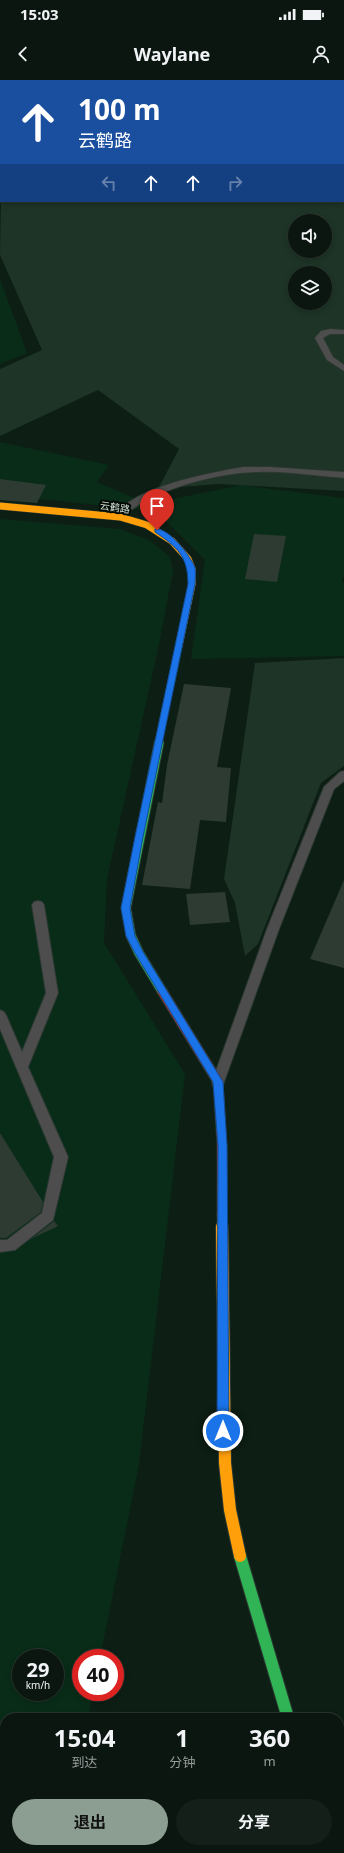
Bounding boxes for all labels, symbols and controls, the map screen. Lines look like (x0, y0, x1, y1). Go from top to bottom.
text: 15:03 (20, 4, 59, 24)
text: Waylane (134, 42, 210, 66)
icon: back (12, 43, 34, 65)
icon: person (310, 43, 332, 65)
text: 100 m (78, 90, 161, 128)
icon: ahead (12, 96, 64, 148)
text: 云鹤路 (78, 128, 132, 152)
icon: left (98, 172, 120, 194)
icon: ahead (140, 172, 162, 194)
icon: ahead (182, 172, 204, 194)
icon: right (224, 172, 246, 194)
map controls (288, 214, 332, 310)
button: sound (288, 214, 332, 258)
button: layers (288, 266, 332, 310)
pin (140, 489, 174, 530)
icon: arrive (146, 495, 168, 517)
street label: 云鹤路 (99, 498, 131, 516)
position arrow (202, 1410, 244, 1452)
speed limit sign: 40 (72, 1649, 124, 1701)
text: 29 (27, 1656, 49, 1683)
text: km/h (26, 1678, 50, 1692)
text: 15:04 (54, 1721, 115, 1754)
text: 1 (175, 1721, 189, 1754)
text: 360 (249, 1721, 290, 1754)
text: m (264, 1752, 276, 1770)
text: 到达 (72, 1753, 98, 1771)
text: 分钟 (169, 1753, 195, 1771)
button: 退出 (12, 1799, 168, 1845)
button: 分享 (176, 1799, 332, 1845)

